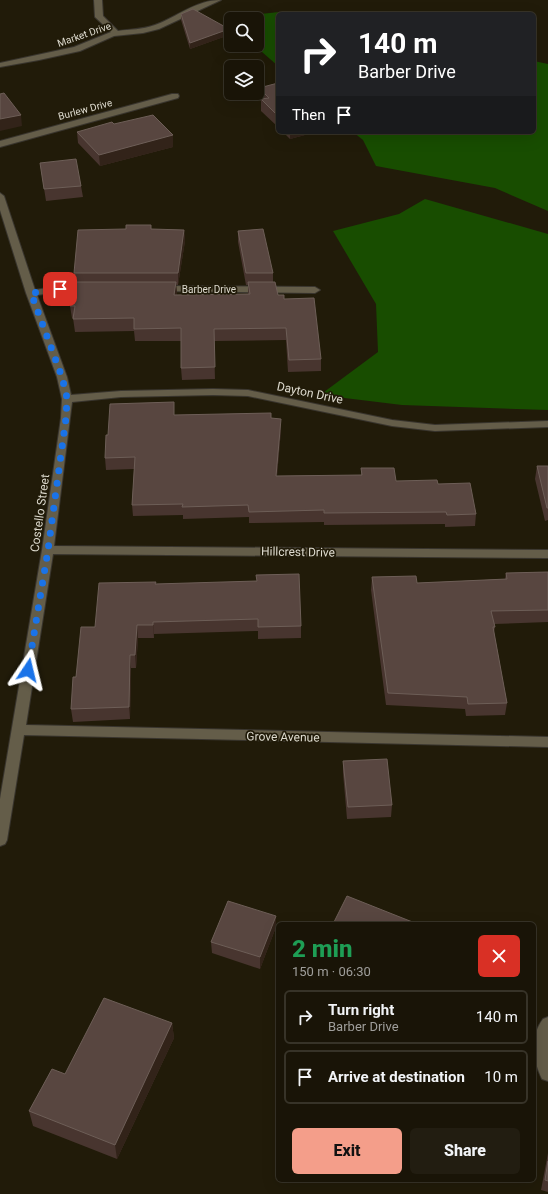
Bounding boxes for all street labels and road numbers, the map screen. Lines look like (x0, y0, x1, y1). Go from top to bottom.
street label: Market Drive (56, 20, 112, 49)
street label: Burlew Drive (57, 97, 113, 122)
street label: Barber Drive (182, 284, 236, 295)
street label: Dayton Drive (276, 379, 344, 407)
street label: Costello Street (28, 473, 52, 553)
street label: Hillcrest Drive (261, 544, 335, 560)
street label: Grove Avenue (246, 729, 320, 745)

